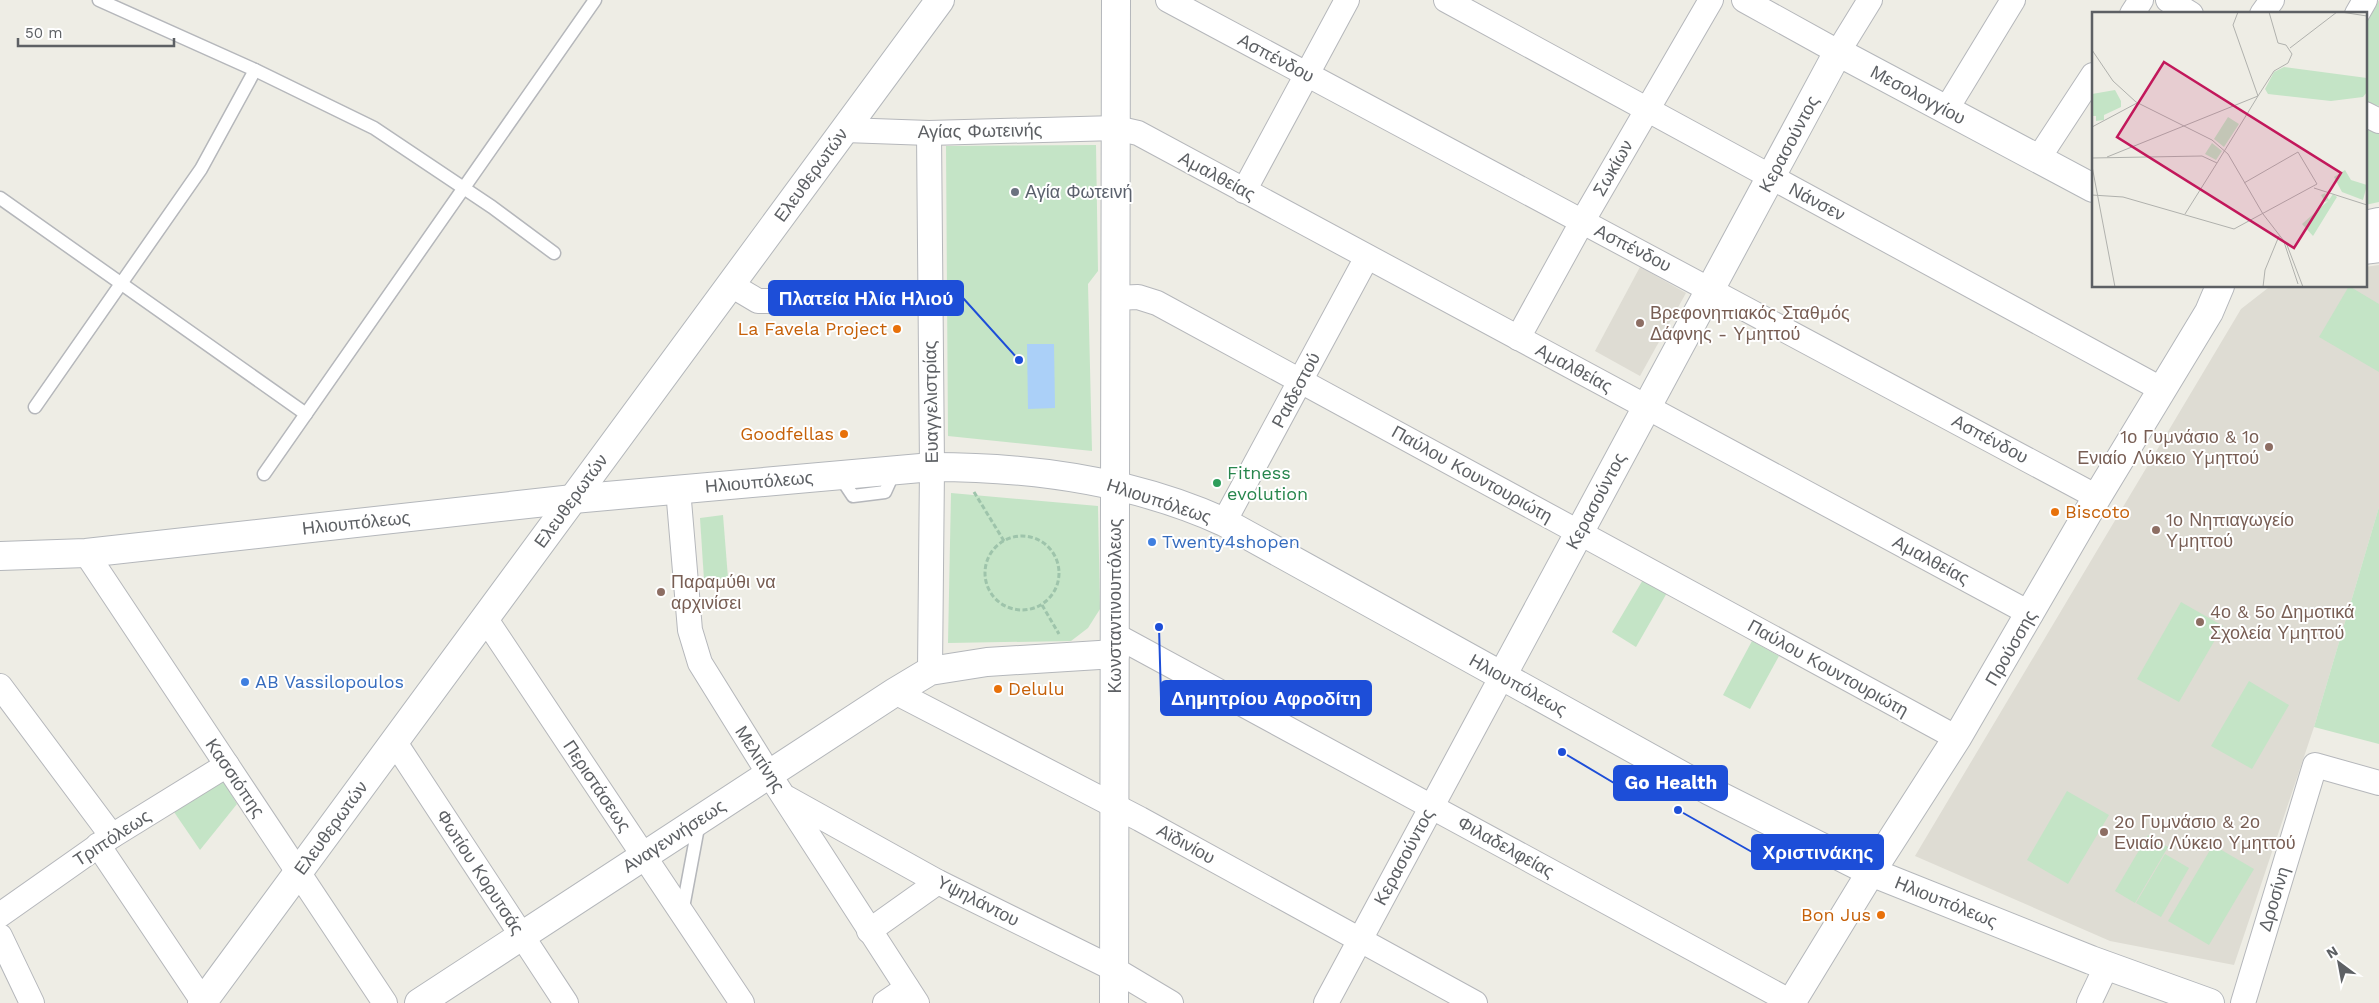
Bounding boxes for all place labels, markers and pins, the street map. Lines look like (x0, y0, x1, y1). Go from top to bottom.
place label: Αγία Φωτεινή (1025, 181, 1133, 202)
marker: Αγία Φωτεινή (1009, 186, 1021, 198)
callout: Πλατεία Ηλία Ηλιού (769, 281, 963, 315)
place label: Βρεφονηπιακός Σταθμός Δάφνης - Υμηττού (1650, 302, 1850, 344)
marker: Βρεφονηπιακός Σταθμός Δάφνης - Υμηττού (1634, 317, 1646, 329)
place label: La Favela Project (738, 318, 887, 339)
marker: La Favela Project (891, 323, 903, 335)
place label: Goodfellas (740, 423, 834, 444)
place label: 1ο Γυμνάσιο & 1ο Ενιαίο Λύκειο Υμηττού (2077, 426, 2259, 468)
marker: Goodfellas (838, 428, 850, 440)
marker: 1ο Γυμνάσιο & 1ο Ενιαίο Λύκειο Υμηττού (2263, 441, 2275, 453)
place label: Fitness evolution (1227, 462, 1308, 504)
marker: Fitness evolution (1211, 477, 1223, 489)
place label: Biscoto (2065, 501, 2130, 522)
marker: Biscoto (2049, 506, 2061, 518)
place label: 1ο Νηπιαγωγείο Υμηττού (2166, 509, 2294, 551)
marker: 1ο Νηπιαγωγείο Υμηττού (2150, 524, 2162, 536)
place label: Twenty4shopen (1162, 531, 1300, 552)
marker: Twenty4shopen (1146, 536, 1158, 548)
place label: Παραμύθι να αρχινίσει (671, 571, 776, 613)
marker: Παραμύθι να αρχινίσει (655, 586, 667, 598)
place label: 4ο & 5ο Δημοτικά Σχολεία Υμηττού (2210, 601, 2354, 643)
marker: 4ο & 5ο Δημοτικά Σχολεία Υμηττού (2194, 616, 2206, 628)
place label: AB Vassilopoulos (255, 671, 404, 692)
marker: AB Vassilopoulos (239, 676, 251, 688)
place label: Delulu (1008, 678, 1065, 699)
callout: Δημητρίου Αφροδίτη (1161, 681, 1371, 715)
marker: Delulu (992, 683, 1004, 695)
callout: Go Health (1614, 766, 1727, 800)
place label: 2ο Γυμνάσιο & 2ο Ενιαίο Λύκειο Υμηττού (2114, 811, 2296, 853)
marker: 2ο Γυμνάσιο & 2ο Ενιαίο Λύκειο Υμηττού (2098, 826, 2110, 838)
callout: Χριστινάκης (1752, 835, 1883, 869)
place label: Bon Jus (1801, 904, 1871, 925)
marker: Bon Jus (1875, 909, 1887, 921)

